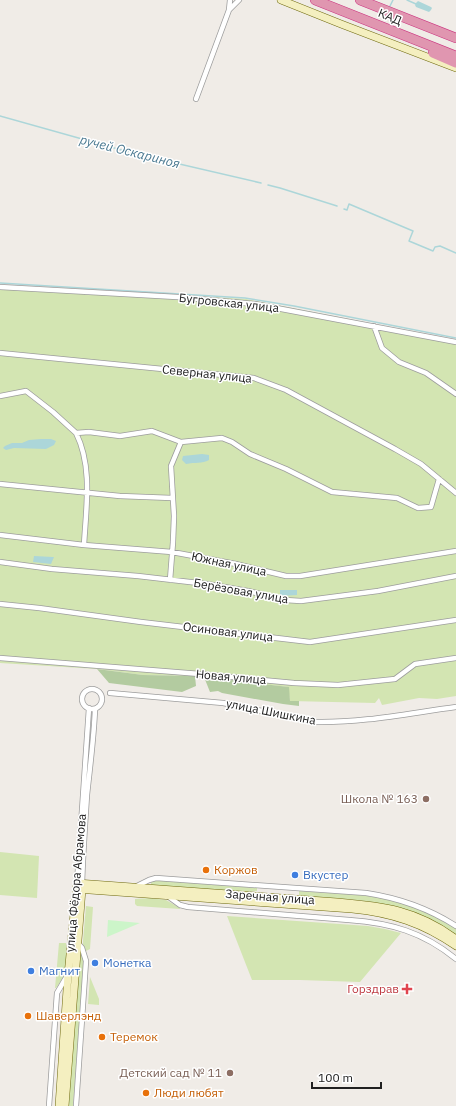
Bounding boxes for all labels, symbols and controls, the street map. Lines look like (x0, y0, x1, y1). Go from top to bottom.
street label: КАД (376, 5, 405, 28)
water label: ручей Оскариноя (77, 131, 182, 172)
street label: Бугровская улица (178, 290, 280, 315)
street label: Северная улица (161, 361, 253, 386)
street label: Южная улица (190, 548, 269, 579)
street label: Берёзовая улица (192, 575, 290, 606)
street label: Осиновая улица (182, 619, 275, 645)
street label: Новая улица (195, 666, 268, 687)
street label: улица Шишкина (225, 695, 318, 728)
place label: Школа № 163 (341, 791, 418, 806)
marker: Школа № 163 (421, 794, 431, 804)
street label: улица Фёдора Абрамова (62, 813, 89, 953)
place label: Коржов (214, 862, 258, 877)
marker: Коржов (201, 865, 211, 875)
place label: Вкустер (303, 867, 348, 882)
marker: Вкустер (290, 870, 300, 880)
street label: Заречная улица (225, 886, 316, 907)
place label: Монетка (103, 955, 152, 970)
marker: Монетка (90, 958, 100, 968)
place label: Магнит (39, 963, 80, 978)
marker: Магнит (26, 966, 36, 976)
place label: Горздрав (347, 981, 399, 996)
marker: Горздрав (402, 984, 412, 994)
place label: Шаверлэнд (36, 1008, 101, 1023)
marker: Шаверлэнд (23, 1011, 33, 1021)
place label: Теремок (110, 1029, 158, 1044)
marker: Теремок (97, 1032, 107, 1042)
scale bar (312, 1064, 381, 1090)
place label: Детский сад № 11 (120, 1065, 222, 1080)
marker: Детский сад № 11 (225, 1068, 235, 1078)
text: 100 m (318, 1070, 353, 1085)
place label: Люди любят (154, 1085, 224, 1100)
marker: Люди любят (141, 1088, 151, 1098)

